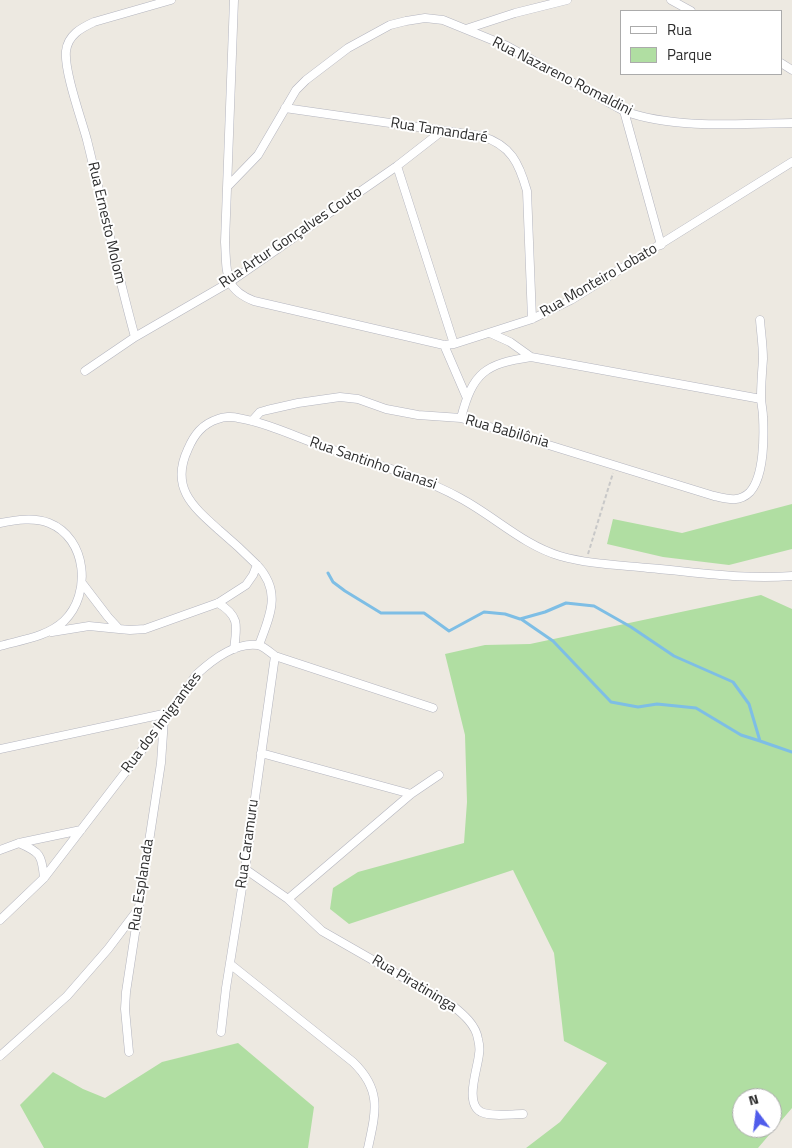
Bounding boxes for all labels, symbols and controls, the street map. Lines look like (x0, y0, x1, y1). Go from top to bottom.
legend (620, 10, 782, 75)
text: Rua (667, 18, 692, 41)
street label: Rua Nazareno Romaldini (489, 34, 635, 120)
text: Parque (667, 43, 712, 66)
street label: Rua Tamandaré (389, 114, 489, 148)
street label: Rua Ernesto Molom (83, 160, 129, 286)
street label: Rua Artur Gonçalves Couto (216, 183, 366, 293)
street label: Rua Monteiro Lobato (537, 240, 661, 322)
street label: Rua Babilônia (463, 411, 551, 453)
street label: Rua Santinho Gianasi (307, 434, 439, 494)
street label: Rua dos Imigrantes (118, 669, 206, 777)
street label: Rua Caramuru (233, 798, 263, 890)
street label: Rua Esplanada (126, 838, 158, 932)
street label: Rua Piratininga (368, 952, 460, 1016)
north arrow (732, 1088, 782, 1138)
text: N (746, 1088, 761, 1110)

